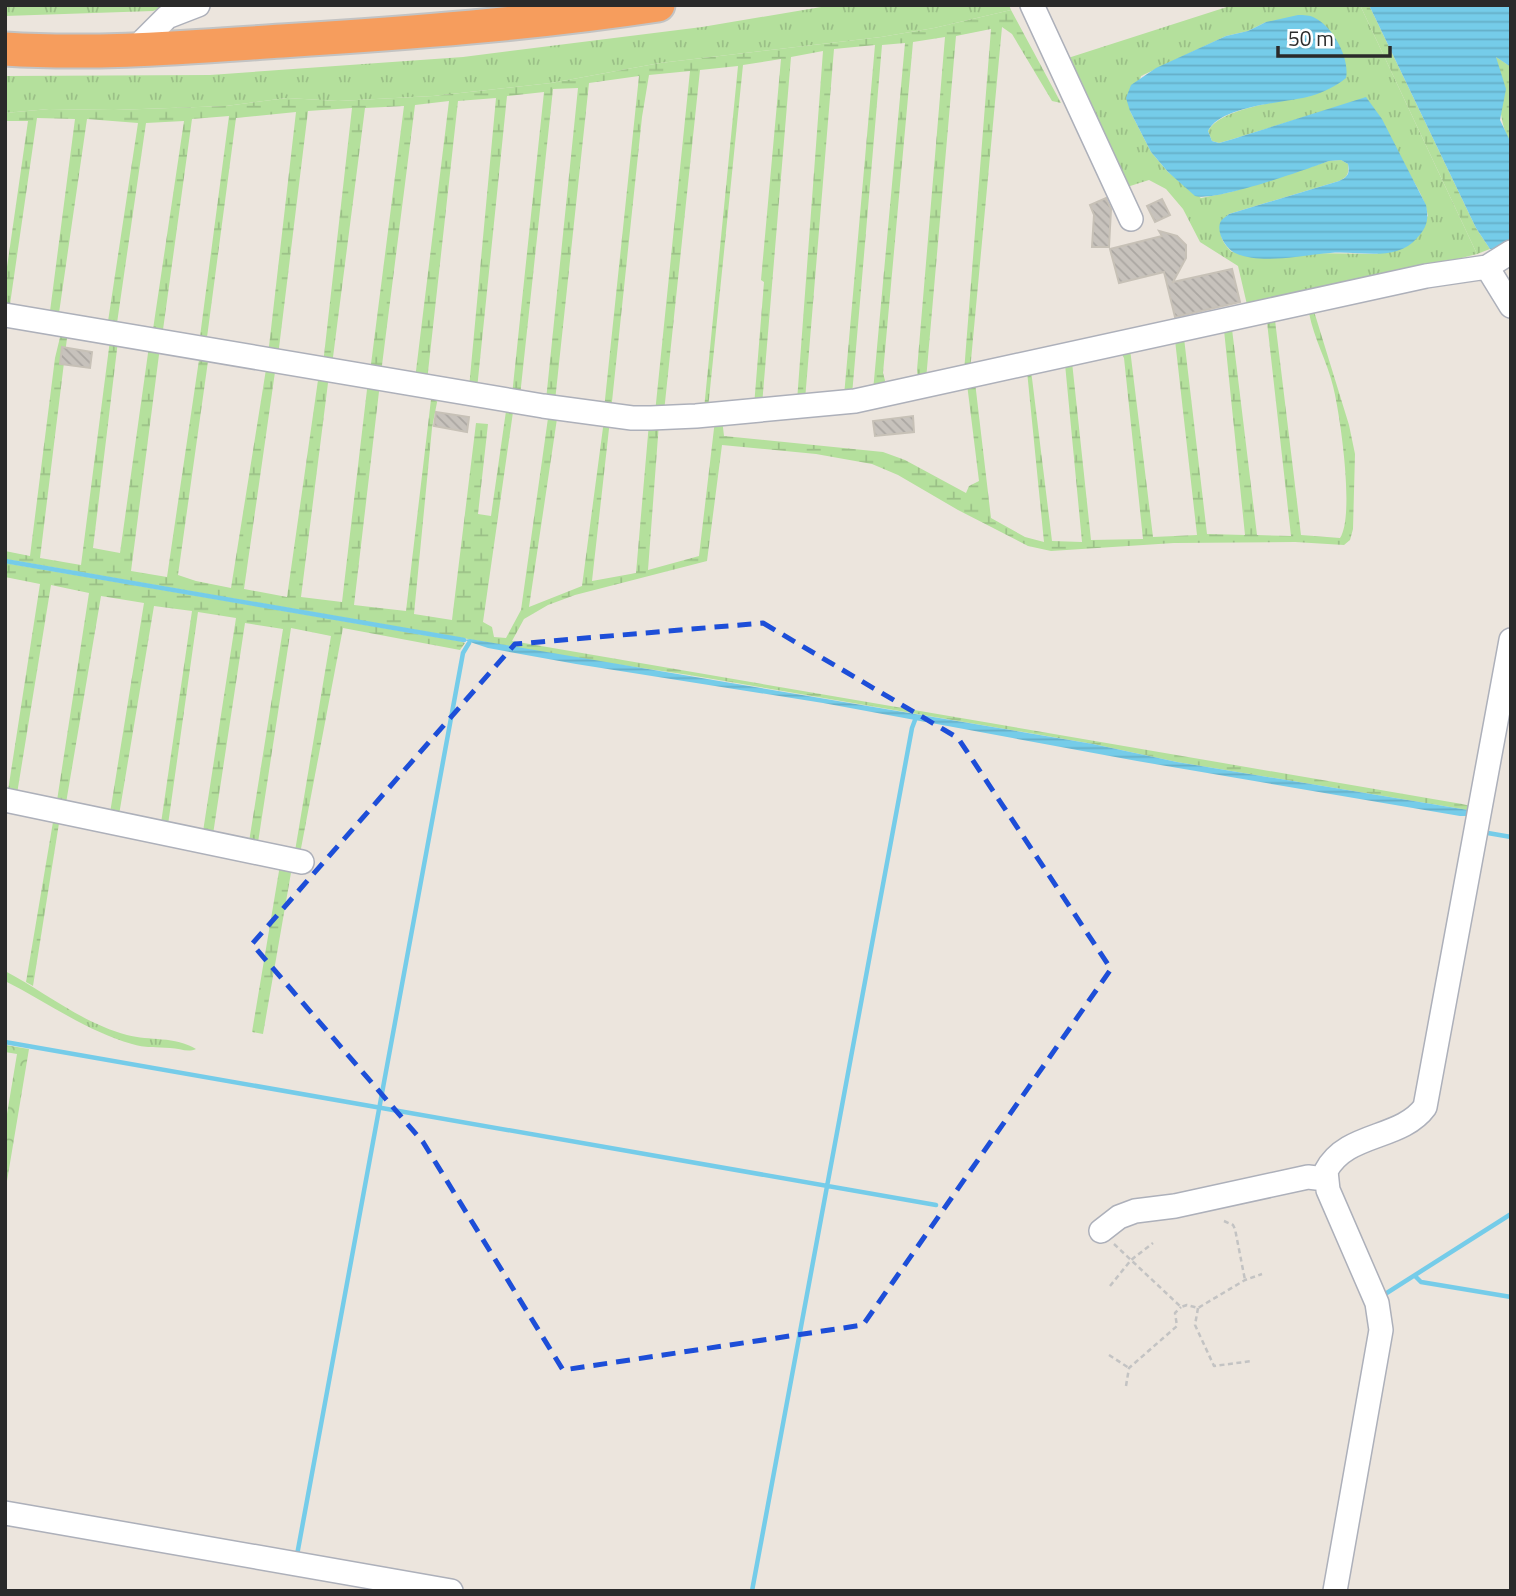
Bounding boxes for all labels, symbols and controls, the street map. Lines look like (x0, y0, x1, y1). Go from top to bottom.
scale bar (1278, 14, 1390, 58)
text: 50 m (1288, 22, 1334, 54)

